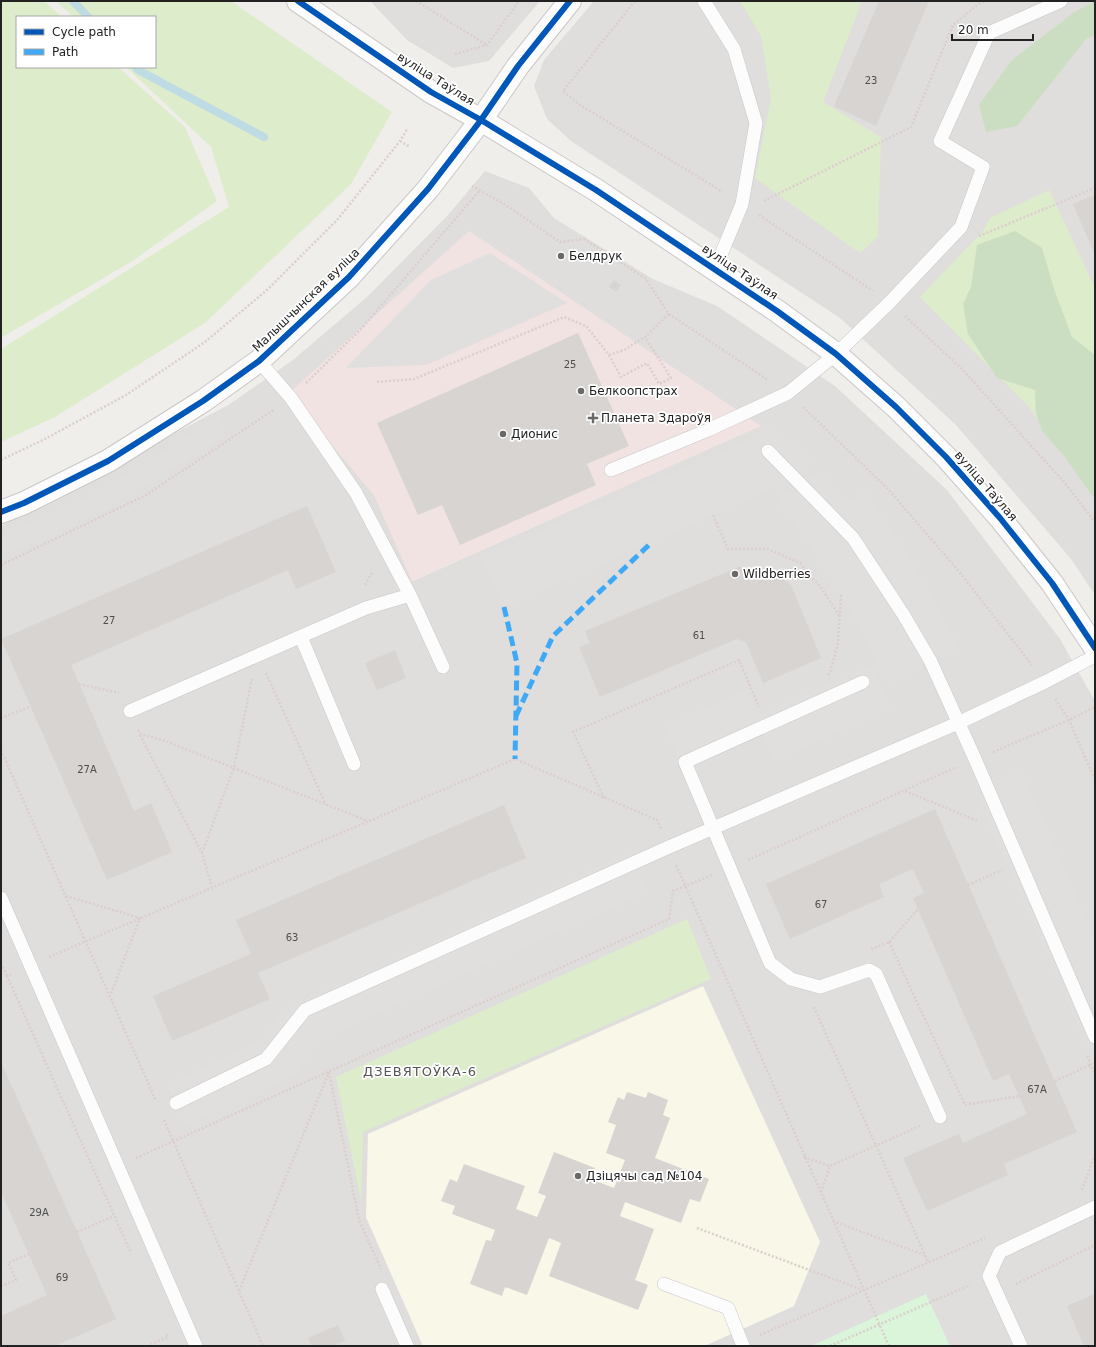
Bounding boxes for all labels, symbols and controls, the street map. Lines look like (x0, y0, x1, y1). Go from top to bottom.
legend (16, 16, 156, 68)
scale bar (952, 16, 1033, 42)
text: 20 m (958, 23, 989, 37)
text: Cycle path (52, 25, 116, 39)
text: Path (52, 45, 78, 59)
street label: вуліца Таўлая (395, 50, 477, 108)
house number: 23 (865, 75, 877, 86)
street label: вуліца Таўлая (699, 241, 781, 303)
street label: Малышчынская вуліца (250, 245, 362, 355)
place label: Белдрук (569, 249, 623, 263)
marker: Белдрук (556, 251, 566, 261)
house number: 25 (564, 359, 576, 370)
place label: Белкоопстрах (589, 384, 678, 398)
marker: Белкоопстрах (576, 386, 586, 396)
place label: Планета Здароўя (601, 411, 711, 425)
marker: Планета Здароўя (588, 413, 598, 423)
place label: Дионис (511, 427, 558, 441)
marker: Дионис (498, 429, 508, 439)
street label: вуліца Таўлая (952, 448, 1020, 524)
place label: Wildberries (743, 567, 811, 581)
marker: Wildberries (730, 569, 740, 579)
house number: 27 (103, 615, 115, 626)
house number: 61 (693, 630, 705, 641)
house number: 27А (77, 764, 97, 775)
house number: 67 (815, 899, 827, 910)
house number: 63 (286, 932, 298, 943)
district label: ДЗЕВЯТОЎКА-6 (363, 1064, 477, 1079)
house number: 67А (1027, 1084, 1047, 1095)
place label: Дзіцячы сад №104 (586, 1169, 702, 1183)
marker: Дзіцячы сад №104 (573, 1171, 583, 1181)
house number: 29А (29, 1207, 49, 1218)
house number: 69 (56, 1272, 68, 1283)

